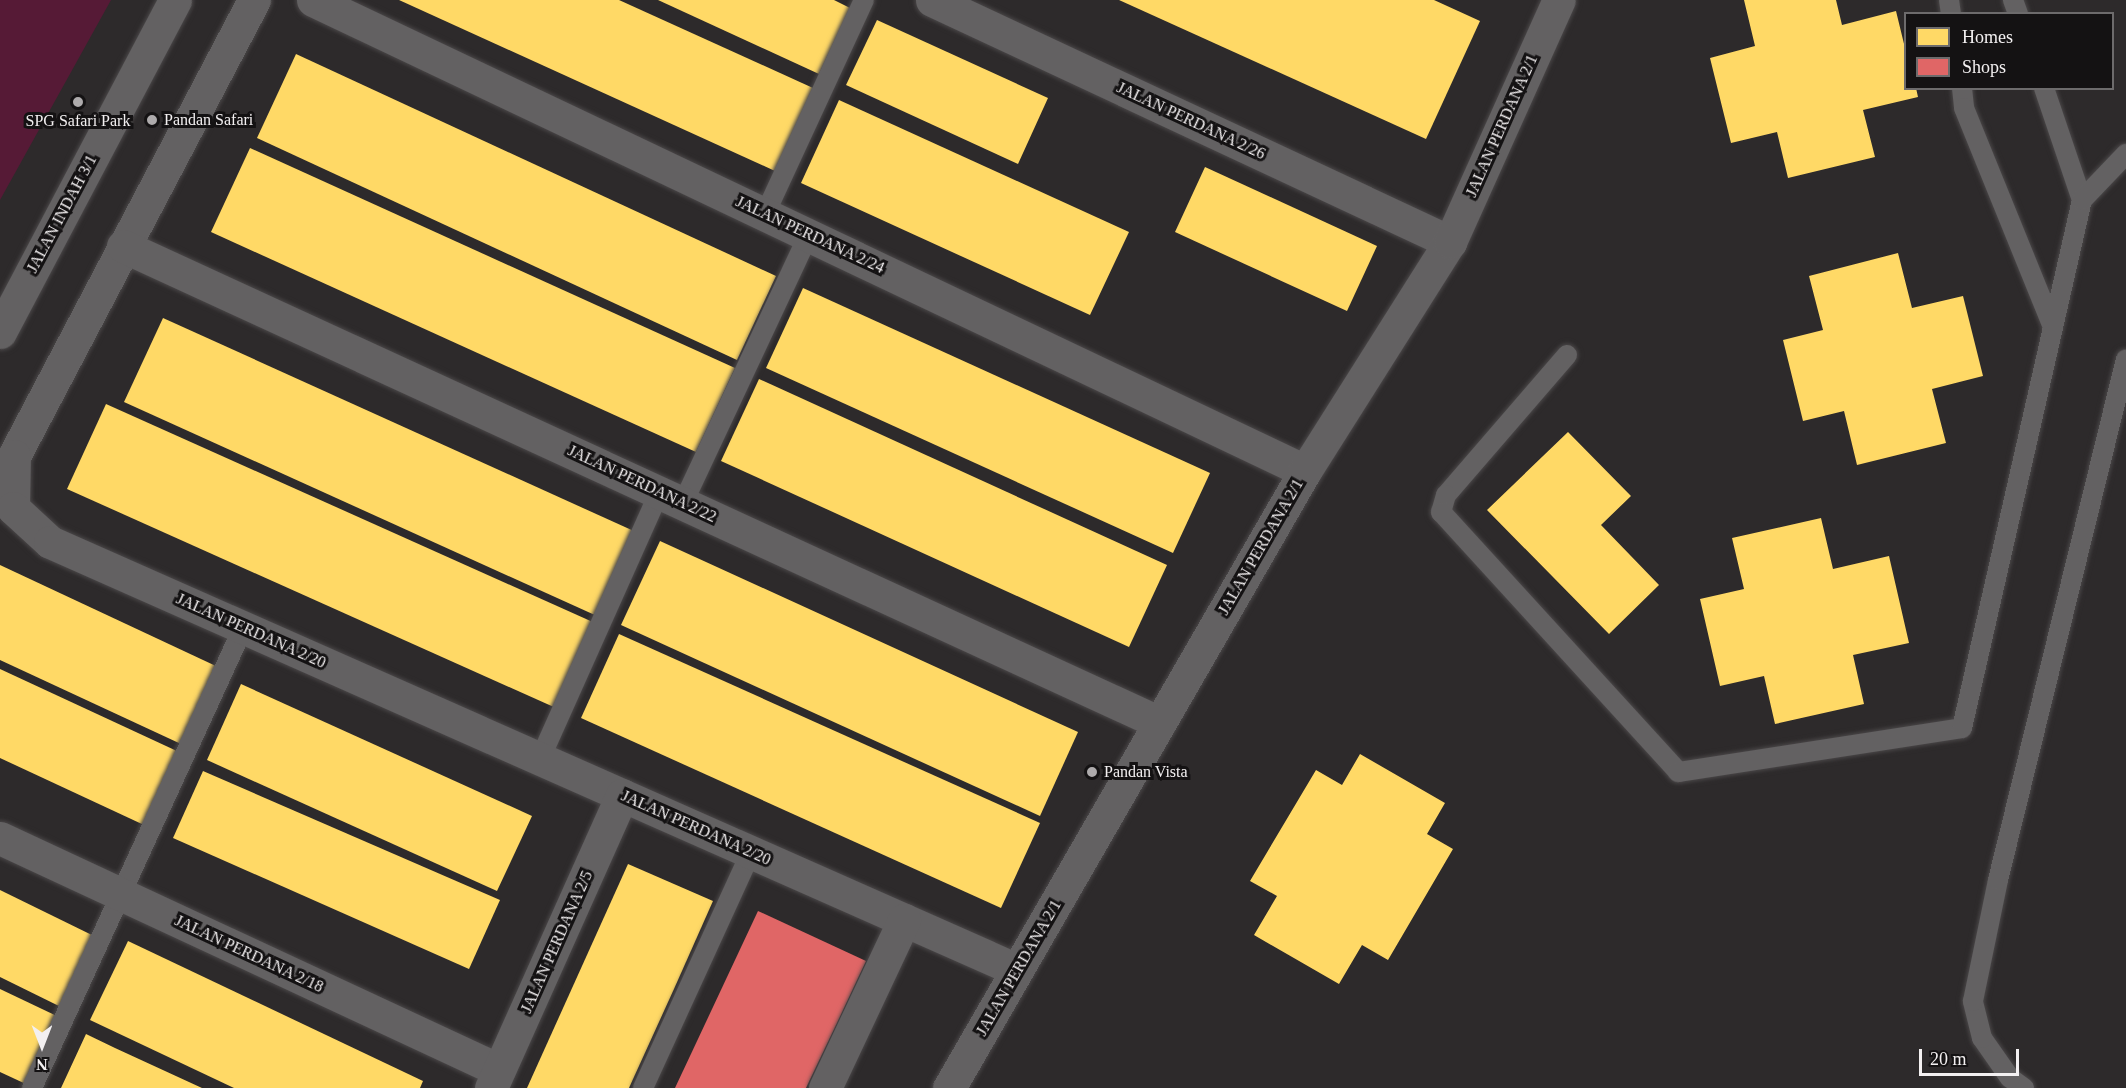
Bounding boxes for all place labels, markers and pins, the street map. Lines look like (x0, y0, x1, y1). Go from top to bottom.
marker: SPG Safari Park (71, 95, 85, 109)
place label: Pandan Safari (164, 110, 253, 130)
place label: SPG Safari Park (26, 111, 130, 131)
marker: Pandan Safari (145, 113, 159, 127)
place label: Pandan Vista (1104, 762, 1188, 782)
marker: Pandan Vista (1085, 765, 1099, 779)

